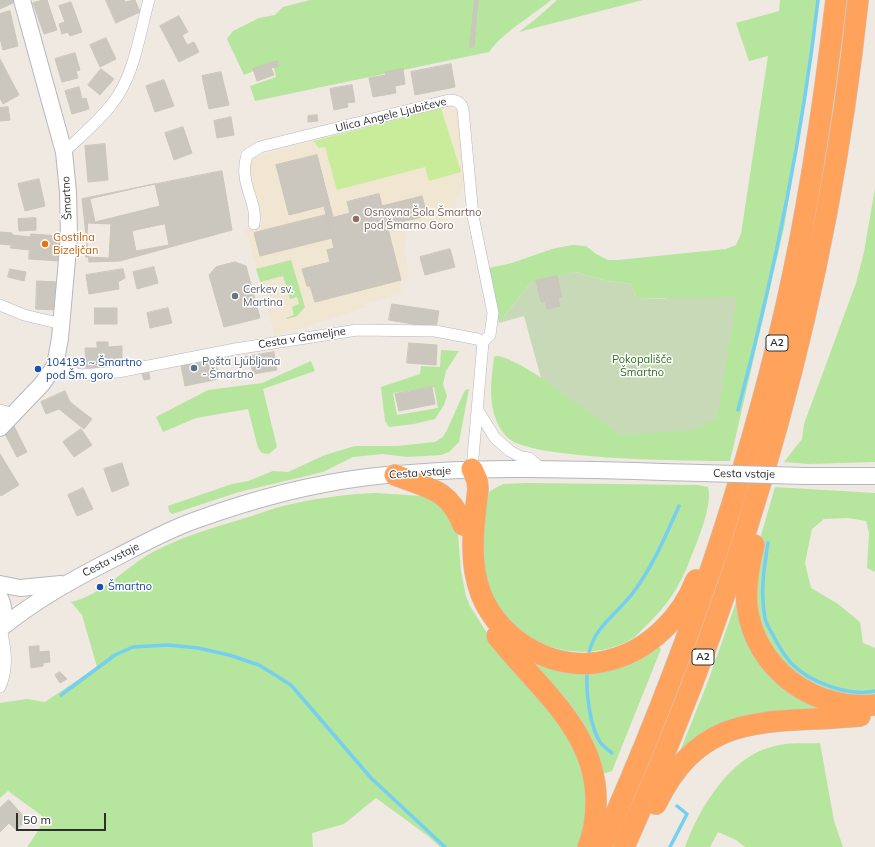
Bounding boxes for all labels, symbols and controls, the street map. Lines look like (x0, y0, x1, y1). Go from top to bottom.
street label: Ulica Angele Ljubičeve (334, 95, 448, 135)
street label: Šmartno (59, 176, 75, 220)
place label: Osnovna Šola Šmartno pod Šmarno Goro (364, 206, 482, 232)
marker: Osnovna Šola Šmartno pod Šmarno Goro (351, 214, 361, 224)
place label: Gostilna Bizeljčan (53, 231, 98, 257)
marker: Gostilna Bizeljčan (40, 239, 50, 249)
place label: Cerkev sv. Martina (243, 283, 293, 309)
marker: Cerkev sv. Martina (230, 291, 240, 301)
street label: Cesta v Gameljne (257, 325, 347, 351)
road number: A2 (766, 335, 788, 351)
park label: Pokopališče Šmartno (612, 353, 672, 379)
place label: Pošta Ljubljana - Šmartno (202, 355, 280, 381)
place label: 104193 ~ Šmartno pod Šm. goro (46, 356, 142, 382)
marker: Pošta Ljubljana - Šmartno (189, 363, 199, 373)
marker: 104193 ~ Šmartno pod Šm. goro (33, 364, 43, 374)
street label: Cesta vstaje (389, 464, 451, 482)
street label: Cesta vstaje (713, 467, 775, 481)
street label: Cesta vstaje (80, 540, 142, 580)
place label: Šmartno (108, 580, 152, 594)
marker: Šmartno (95, 582, 105, 592)
road number: A2 (692, 649, 714, 665)
scale bar (18, 805, 108, 831)
text: 50 m (23, 812, 51, 827)

